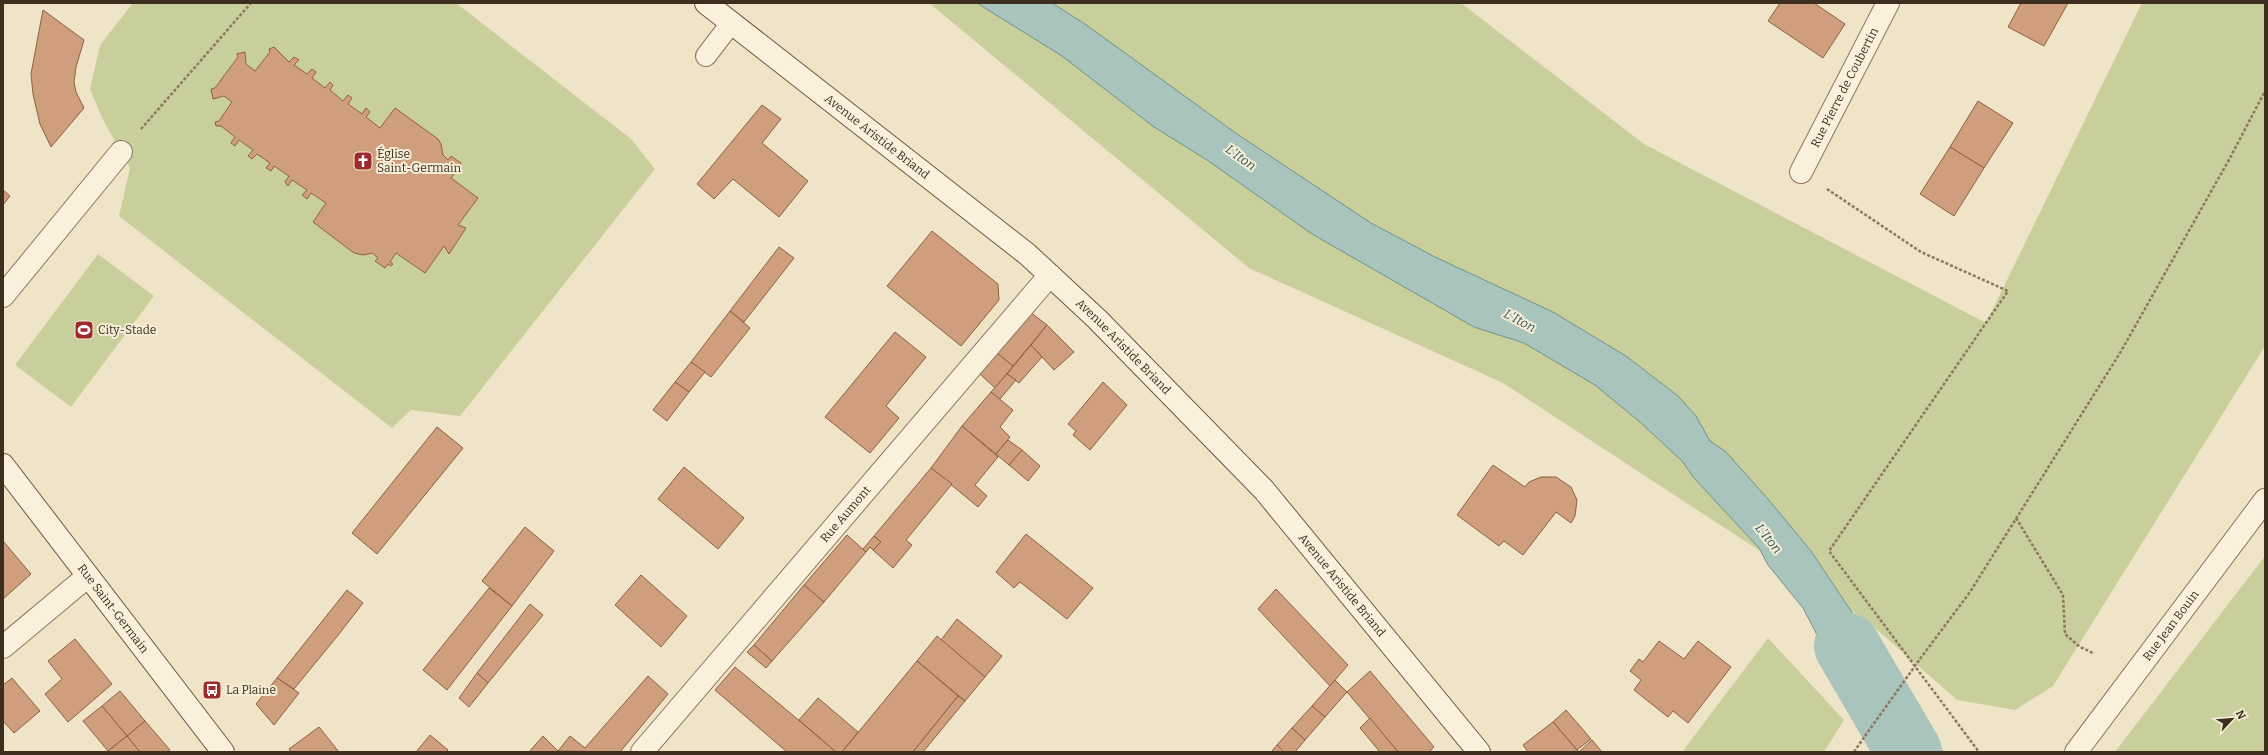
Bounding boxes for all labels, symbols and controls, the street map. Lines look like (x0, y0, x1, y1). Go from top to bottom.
street label: Rue Pierre de Coubertin (1808, 25, 1881, 150)
street label: Avenue Aristide Briand (822, 91, 932, 182)
water label: L'Iton (1223, 141, 1259, 173)
place label: Église Saint-Germain (377, 146, 462, 175)
church icon: Église Saint-Germain (352, 150, 374, 172)
street label: Avenue Aristide Briand (1073, 296, 1174, 397)
water label: L'Iton (1501, 306, 1538, 335)
sports icon: City-Stade (73, 319, 95, 341)
place label: City-Stade (98, 323, 156, 337)
street label: Rue Aumont (817, 482, 874, 545)
water label: L'Iton (1752, 520, 1785, 556)
street label: Avenue Aristide Briand (1296, 531, 1388, 639)
street label: Rue Saint-Germain (75, 561, 152, 656)
street label: Rue Jean Bouin (2140, 587, 2202, 664)
bus stop icon: La Plaine (201, 679, 223, 701)
place label: La Plaine (226, 683, 276, 697)
north arrow (2212, 699, 2252, 739)
text: N (2233, 708, 2248, 722)

